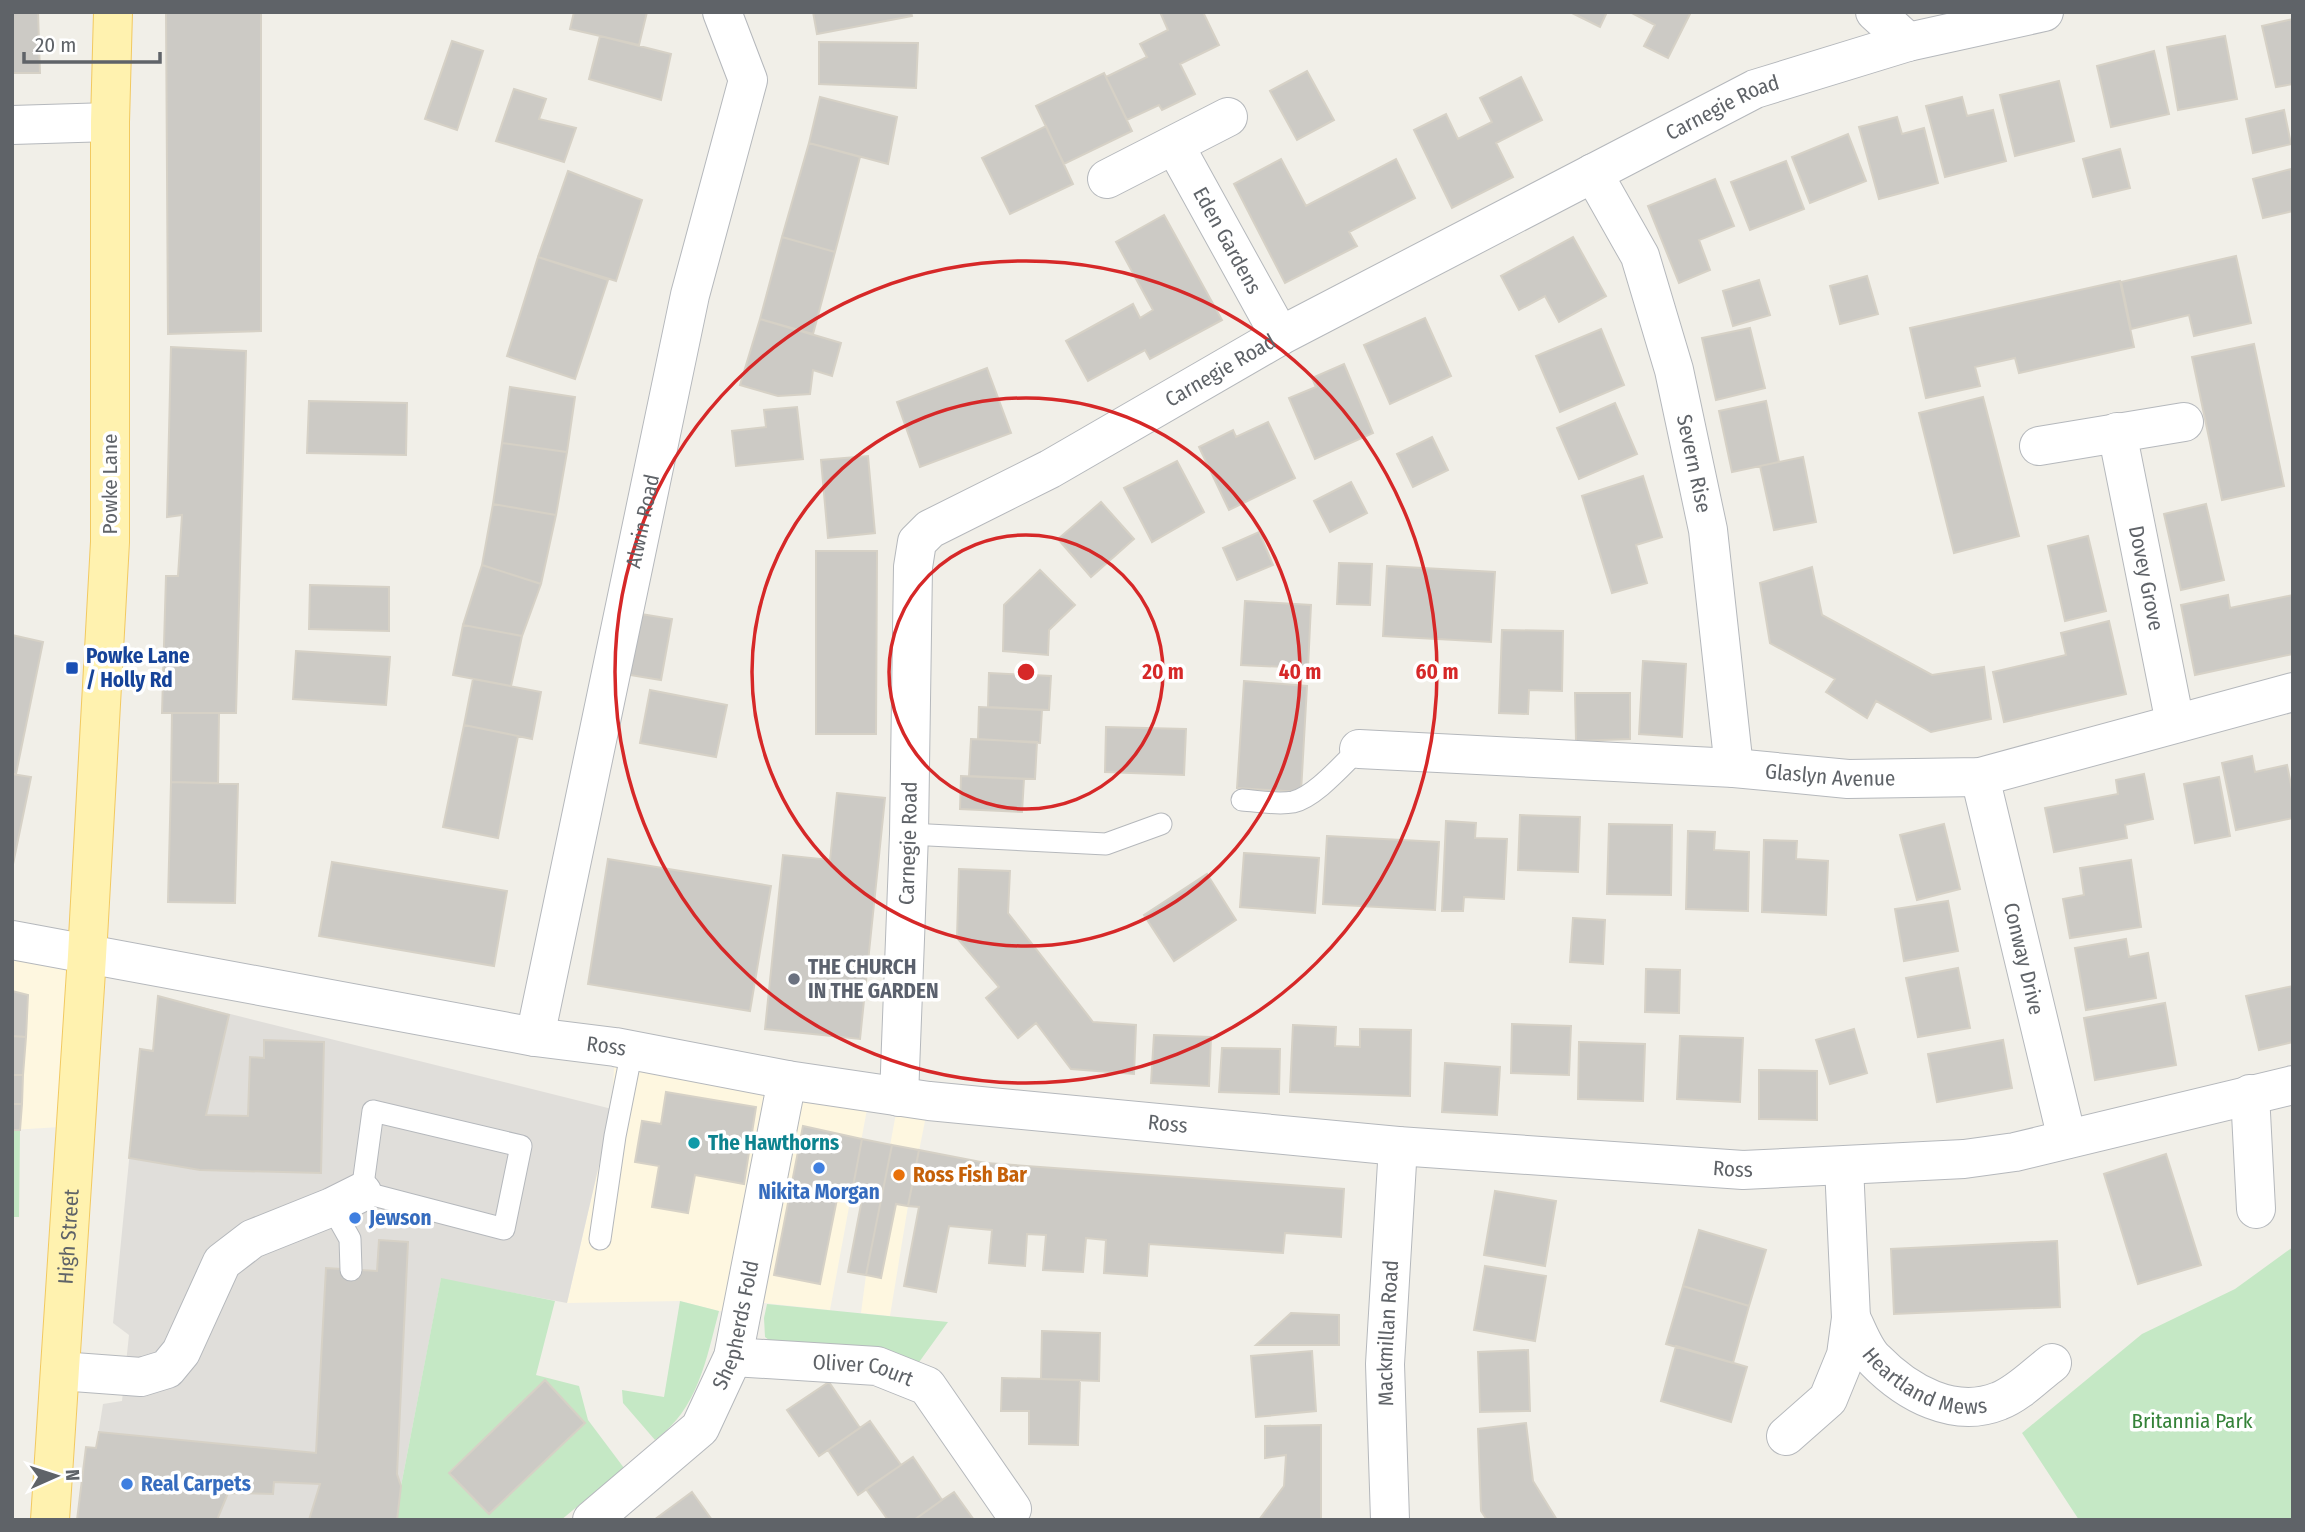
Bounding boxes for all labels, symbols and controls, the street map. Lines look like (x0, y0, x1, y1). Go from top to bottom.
scale bar (24, 21, 161, 65)
text: 20 m (35, 32, 76, 58)
street label: Carnegie Road (1661, 69, 1782, 146)
street label: Eden Gardens (1187, 183, 1267, 298)
street label: Carnegie Road (1160, 328, 1280, 413)
street label: Severn Rise (1671, 412, 1717, 515)
street label: Powke Lane (97, 434, 123, 534)
street label: Alwin Road (620, 472, 665, 570)
street label: Dovey Grove (2123, 523, 2169, 633)
place label: Powke Lane / Holly Rd (86, 643, 190, 693)
text: 20 m (1141, 659, 1184, 685)
text: 40 m (1279, 659, 1321, 685)
text: 60 m (1416, 659, 1458, 685)
marker: Powke Lane / Holly Rd (64, 660, 80, 676)
centre of rings (1014, 660, 1038, 684)
street label: Glaslyn Avenue (1764, 758, 1895, 792)
street label: Carnegie Road (893, 781, 923, 905)
street label: Conway Drive (1998, 900, 2050, 1018)
place label: THE CHURCH IN THE GARDEN (808, 954, 938, 1004)
marker: THE CHURCH IN THE GARDEN (786, 971, 802, 987)
street label: Ross (585, 1031, 629, 1062)
street label: Ross (1147, 1109, 1189, 1139)
place label: The Hawthorns (708, 1130, 839, 1156)
marker: The Hawthorns (686, 1135, 702, 1151)
street label: Ross (1712, 1155, 1753, 1183)
marker: Nikita Morgan (811, 1160, 827, 1176)
place label: Ross Fish Bar (913, 1162, 1027, 1188)
marker: Ross Fish Bar (891, 1167, 907, 1183)
place label: Nikita Morgan (758, 1179, 880, 1205)
street label: High Street (52, 1188, 85, 1285)
place label: Jewson (368, 1205, 432, 1231)
marker: Jewson (347, 1210, 363, 1226)
street label: Shepherds Fold (707, 1258, 765, 1394)
street label: Mackmillan Road (1372, 1259, 1404, 1407)
street label: Heartland Mews (1857, 1342, 1989, 1420)
street label: Oliver Court (812, 1349, 917, 1392)
park label: Britannia Park (2131, 1408, 2253, 1434)
north arrow (21, 1441, 91, 1511)
text: N (61, 1469, 84, 1481)
place label: Real Carpets (141, 1471, 251, 1497)
marker: Real Carpets (119, 1476, 135, 1492)

